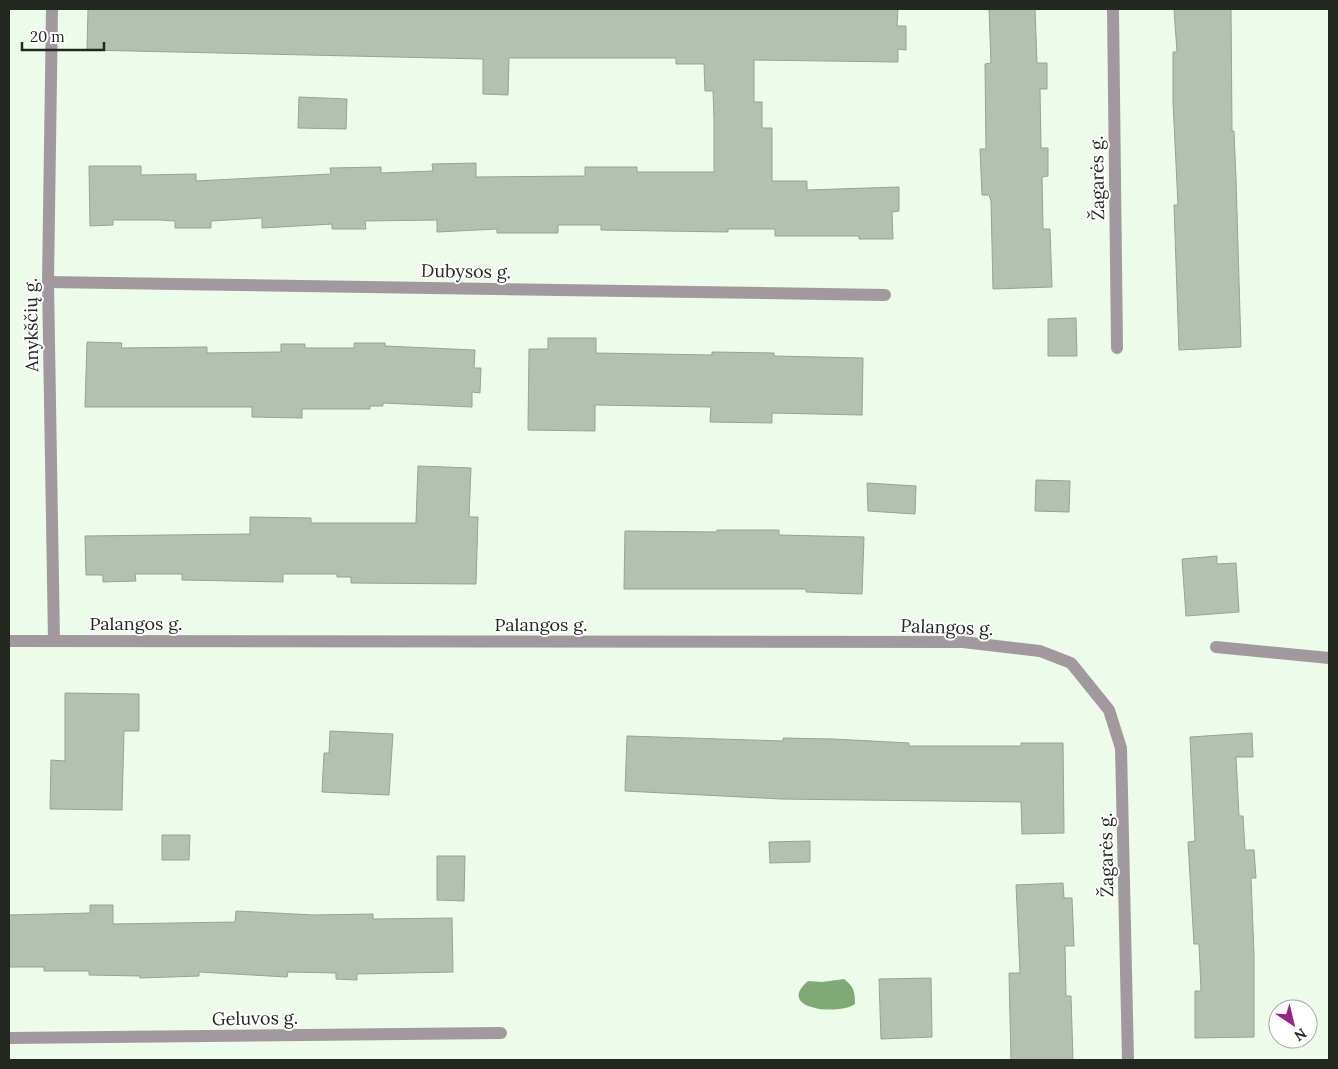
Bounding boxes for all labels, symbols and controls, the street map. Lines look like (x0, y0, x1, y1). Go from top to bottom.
scale bar (22, 20, 105, 52)
text: 20 m (30, 27, 65, 46)
street label: Žagarės g. (1085, 136, 1109, 220)
street label: Dubysos g. (421, 259, 511, 283)
street label: Anykščių g. (19, 278, 43, 373)
street label: Palangos g. (89, 612, 183, 635)
street label: Palangos g. (494, 613, 588, 636)
street label: Palangos g. (900, 614, 994, 640)
street label: Žagarės g. (1094, 813, 1118, 897)
north arrow (1268, 999, 1318, 1049)
street label: Geluvos g. (212, 1006, 298, 1030)
text: N (1291, 1024, 1310, 1045)

